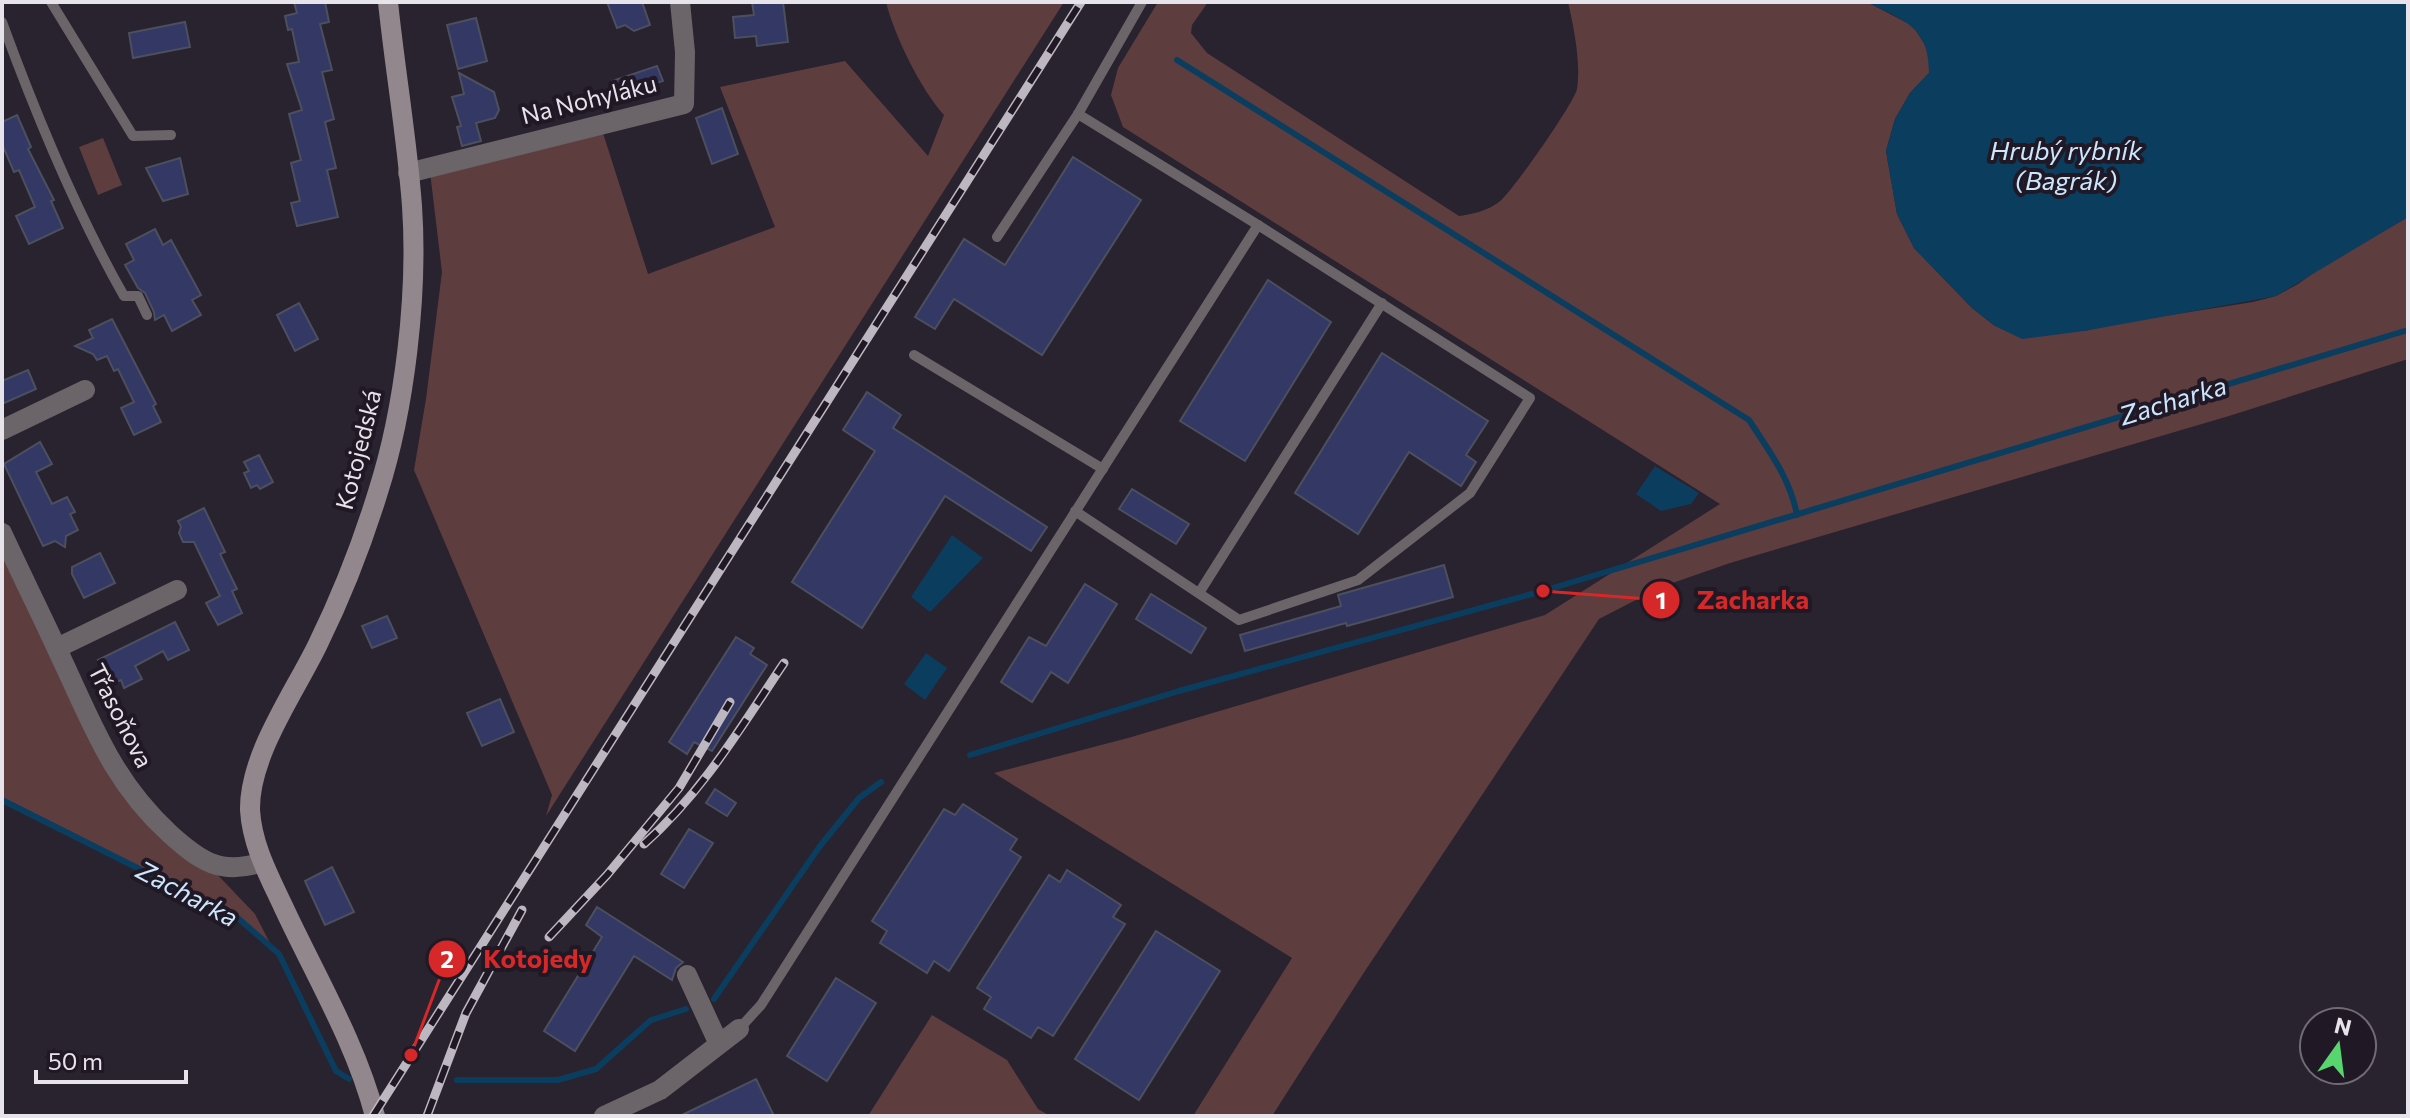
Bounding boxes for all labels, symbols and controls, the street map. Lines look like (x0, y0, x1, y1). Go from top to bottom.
street label: Na Nohyláku (518, 68, 659, 129)
water label: Hrubý rybník (Bagrák) (1990, 134, 2143, 195)
water label: Zacharka (2114, 369, 2230, 431)
street label: Kotojedská (329, 387, 386, 513)
callout: Zacharka (1641, 575, 1825, 625)
text: Zacharka (1697, 583, 1809, 614)
text: 1 (1656, 585, 1666, 614)
street label: Třasoňova (83, 658, 160, 772)
water label: Zacharka (131, 853, 244, 932)
callout: Kotojedy (427, 934, 609, 984)
text: Kotojedy (483, 942, 593, 973)
text: 2 (440, 944, 454, 973)
north arrow (2298, 1006, 2378, 1086)
text: N (2332, 1011, 2354, 1041)
scale bar (36, 1034, 186, 1084)
text: 50 m (48, 1046, 103, 1075)

